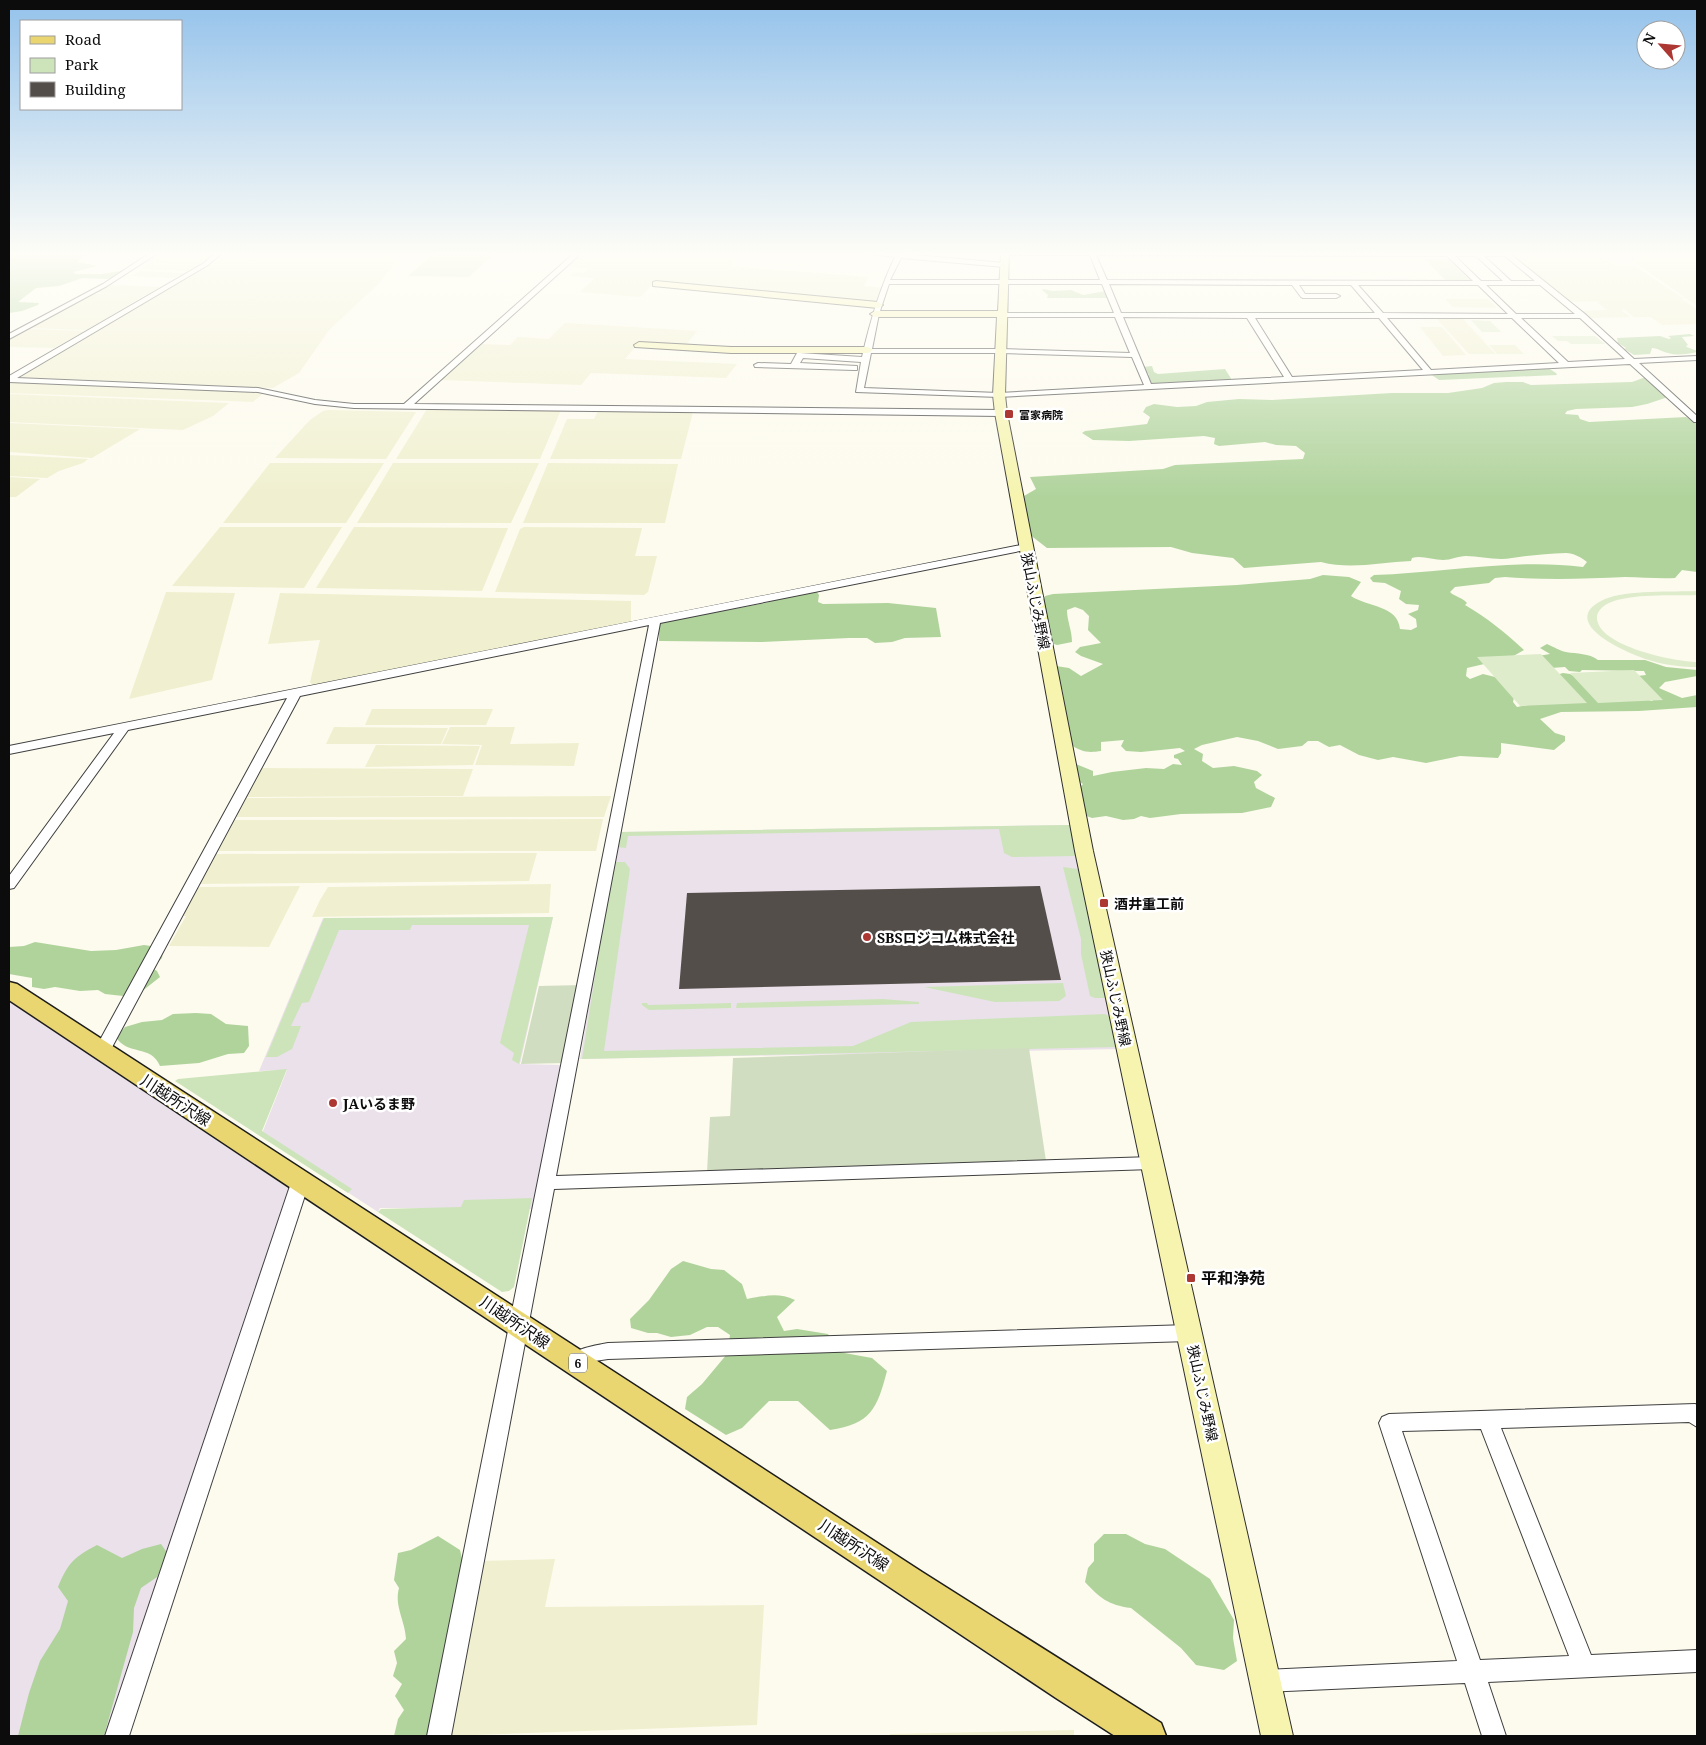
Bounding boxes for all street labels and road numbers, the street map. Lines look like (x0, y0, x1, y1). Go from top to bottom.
street label: 狭山ふじみ野線 (1017, 551, 1055, 651)
street label: 狭山ふじみ野線 (1097, 948, 1135, 1048)
street label: 川越所沢線 (136, 1069, 216, 1131)
street label: 川越所沢線 (476, 1291, 554, 1353)
street label: 狭山ふじみ野線 (1184, 1343, 1222, 1443)
road number: 6 (569, 1354, 587, 1372)
street label: 川越所沢線 (814, 1514, 894, 1576)

